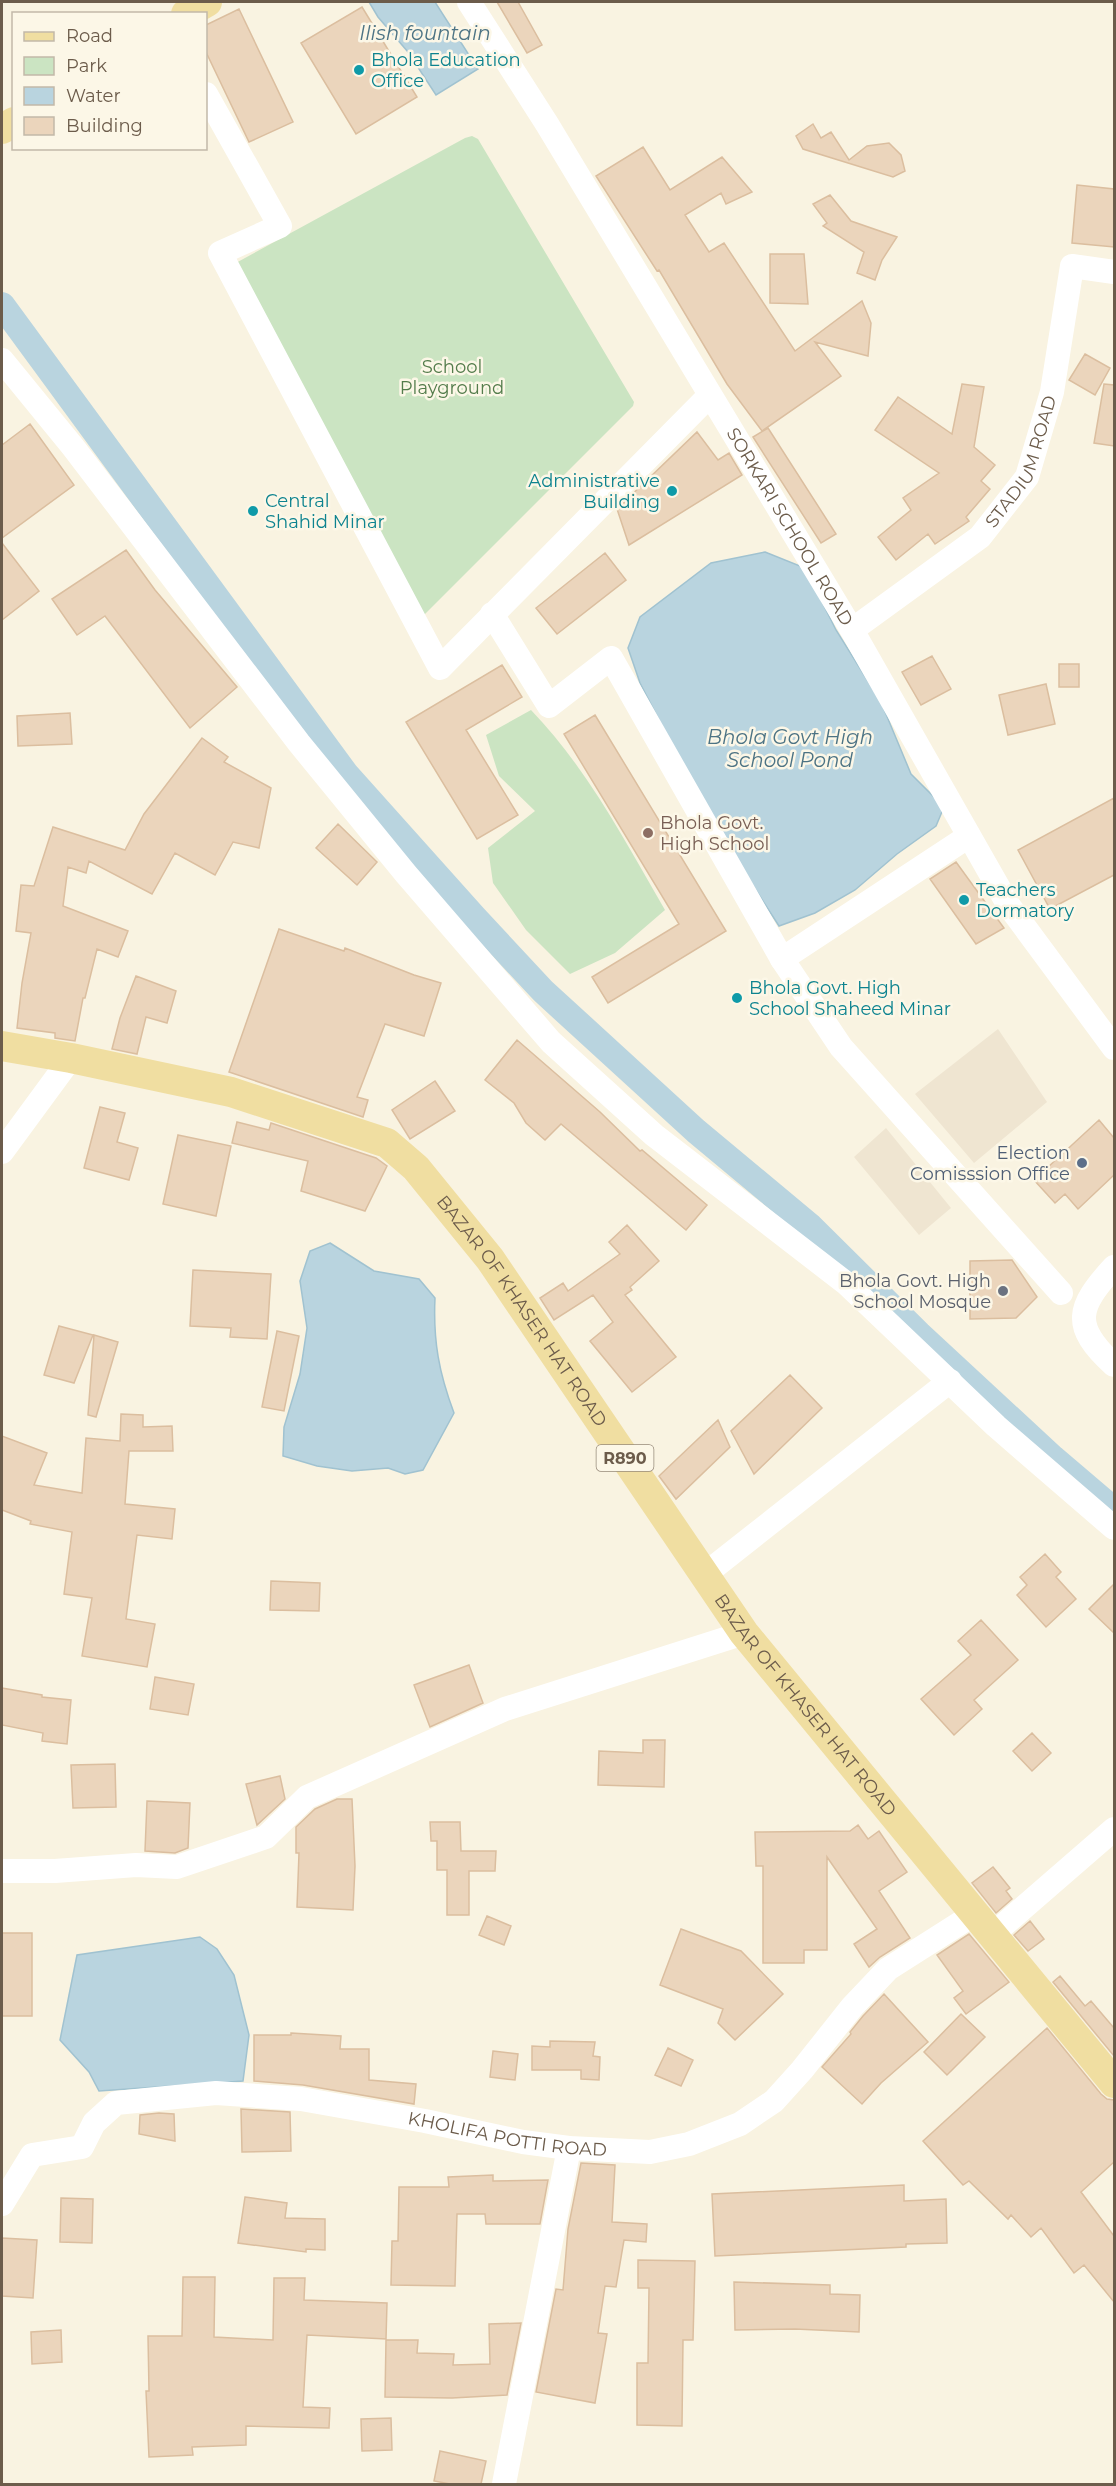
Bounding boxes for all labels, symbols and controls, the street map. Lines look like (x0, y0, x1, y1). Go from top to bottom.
legend (12, 12, 207, 150)
water label: Ilish fountain (359, 21, 491, 45)
text: Road (66, 25, 113, 47)
place label: Bhola Education Office (371, 49, 521, 92)
text: Park (66, 55, 107, 77)
marker: Bhola Education Office (352, 63, 366, 77)
text: Water (66, 85, 121, 107)
text: Building (66, 115, 143, 137)
park label: School Playground (400, 356, 504, 399)
street label: STADIUM ROAD (981, 393, 1061, 532)
street label: SORKARI SCHOOL ROAD (722, 424, 858, 630)
place label: Administrative Building (528, 470, 660, 513)
marker: Administrative Building (665, 484, 679, 498)
place label: Central Shahid Minar (265, 490, 385, 533)
marker: Central Shahid Minar (246, 504, 260, 518)
water label: Bhola Govt High School Pond (707, 725, 873, 772)
place label: Bhola Govt. High School (660, 812, 769, 855)
marker: Bhola Govt. High School (641, 826, 655, 840)
place label: Teachers Dormatory (976, 879, 1074, 922)
marker: Teachers Dormatory (957, 893, 971, 907)
place label: Bhola Govt. High School Shaheed Minar (749, 977, 951, 1020)
marker: Bhola Govt. High School Shaheed Minar (730, 991, 744, 1005)
place label: Election Comisssion Office (910, 1142, 1070, 1185)
marker: Election Comisssion Office (1075, 1156, 1089, 1170)
street label: BAZAR OF KHASER HAT ROAD (432, 1191, 612, 1431)
place label: Bhola Govt. High School Mosque (839, 1270, 991, 1313)
marker: Bhola Govt. High School Mosque (996, 1284, 1010, 1298)
road number: R890 (596, 1445, 654, 1471)
street label: BAZAR OF KHASER HAT ROAD (710, 1590, 901, 1821)
street label: KHOLIFA POTTI ROAD (406, 2107, 607, 2161)

